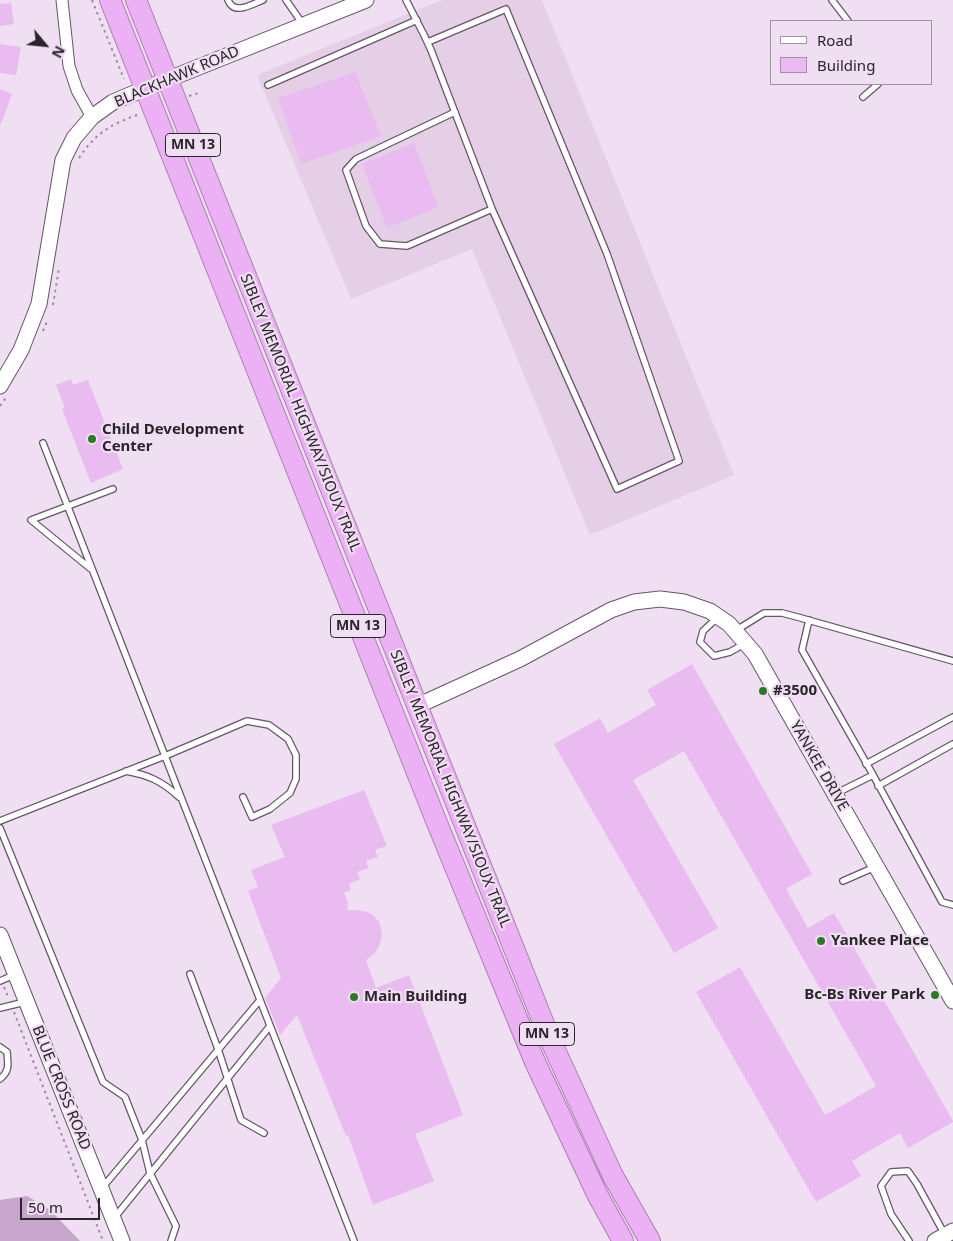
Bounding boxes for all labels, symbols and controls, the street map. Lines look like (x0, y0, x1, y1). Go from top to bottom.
north arrow (20, 20, 70, 70)
legend (770, 20, 933, 85)
text: Road (817, 30, 853, 50)
text: N (48, 43, 70, 62)
street label: BLACKHAWK ROAD (112, 43, 242, 111)
text: Building (817, 55, 875, 75)
road number: MN 13 (166, 134, 220, 156)
street label: SIBLEY MEMORIAL HIGHWAY/SIOUX TRAIL (236, 272, 364, 554)
place label: Child Development Center (102, 421, 244, 456)
marker: Child Development Center (86, 433, 98, 445)
road number: MN 13 (330, 614, 386, 638)
street label: SIBLEY MEMORIAL HIGHWAY/SIOUX TRAIL (386, 648, 514, 930)
place label: #3500 (773, 682, 817, 700)
marker: #3500 (757, 685, 769, 697)
street label: YANKEE DRIVE (786, 718, 852, 814)
place label: Yankee Place (831, 932, 929, 950)
marker: Yankee Place (815, 935, 827, 947)
place label: Bc-Bs River Park (804, 986, 925, 1004)
place label: Main Building (364, 988, 467, 1006)
marker: Bc-Bs River Park (929, 989, 941, 1001)
marker: Main Building (348, 991, 360, 1003)
road number: MN 13 (520, 1022, 574, 1046)
street label: BLUE CROSS ROAD (28, 1023, 94, 1153)
scale bar (22, 1188, 102, 1220)
text: 50 m (28, 1197, 63, 1217)

